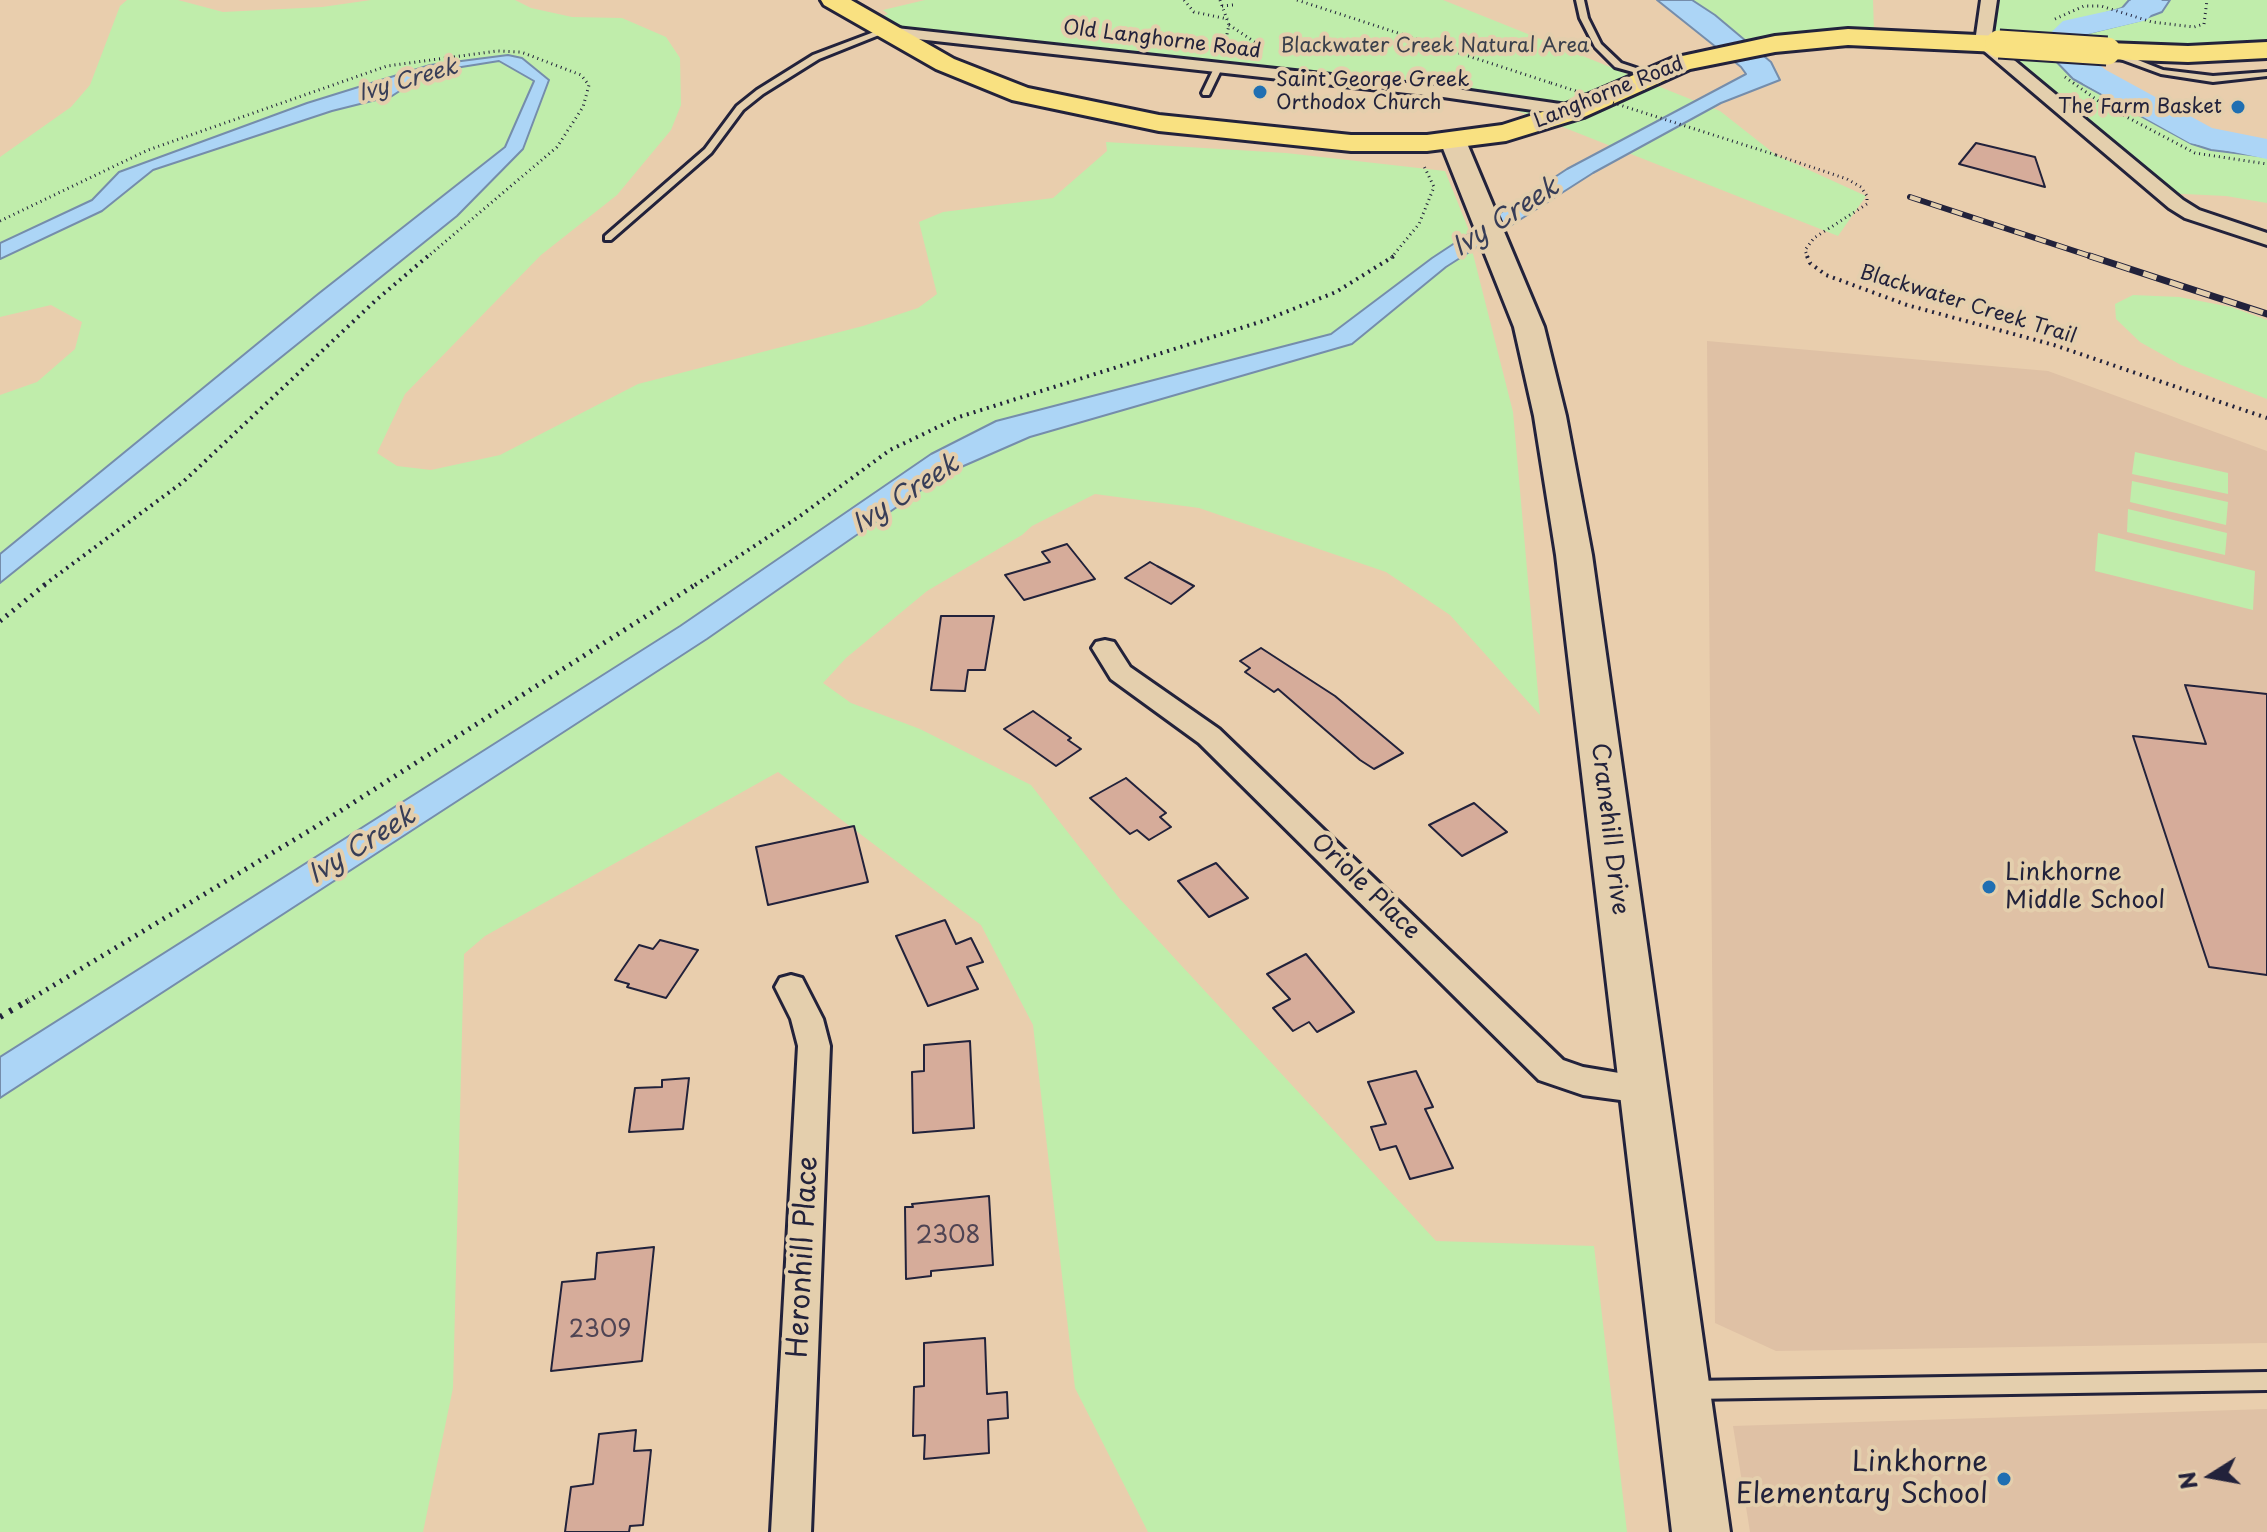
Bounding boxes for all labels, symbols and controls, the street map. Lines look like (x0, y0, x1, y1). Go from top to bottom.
street label: Old Langhorne Road (1062, 16, 1262, 64)
park label: Blackwater Creek Natural Area (1281, 34, 1589, 58)
street label: Langhorne Road (1531, 52, 1687, 134)
water label: Ivy Creek (355, 54, 461, 108)
place label: Saint George Greek Orthodox Church (1276, 68, 1469, 115)
marker: Saint George Greek Orthodox Church (1251, 83, 1269, 101)
place label: The Farm Basket (2058, 95, 2222, 119)
marker: The Farm Basket (2229, 98, 2247, 116)
water label: Ivy Creek (1447, 172, 1565, 264)
street label: Blackwater Creek Trail (1857, 261, 2079, 349)
water label: Ivy Creek (847, 449, 965, 541)
street label: Cranehill Drive (1584, 741, 1634, 917)
water label: Ivy Creek (303, 801, 421, 891)
street label: Oriole Place (1304, 828, 1426, 946)
place label: Linkhorne Middle School (2005, 859, 2165, 915)
marker: Linkhorne Middle School (1980, 878, 1998, 896)
street label: Heronhill Place (782, 1155, 826, 1359)
house number: 2308 (915, 1222, 981, 1250)
house number: 2309 (569, 1316, 631, 1344)
north arrow (2171, 1436, 2251, 1516)
place label: Linkhorne Elementary School (1736, 1446, 1988, 1512)
text: N (2169, 1469, 2205, 1492)
marker: Linkhorne Elementary School (1995, 1470, 2013, 1488)

